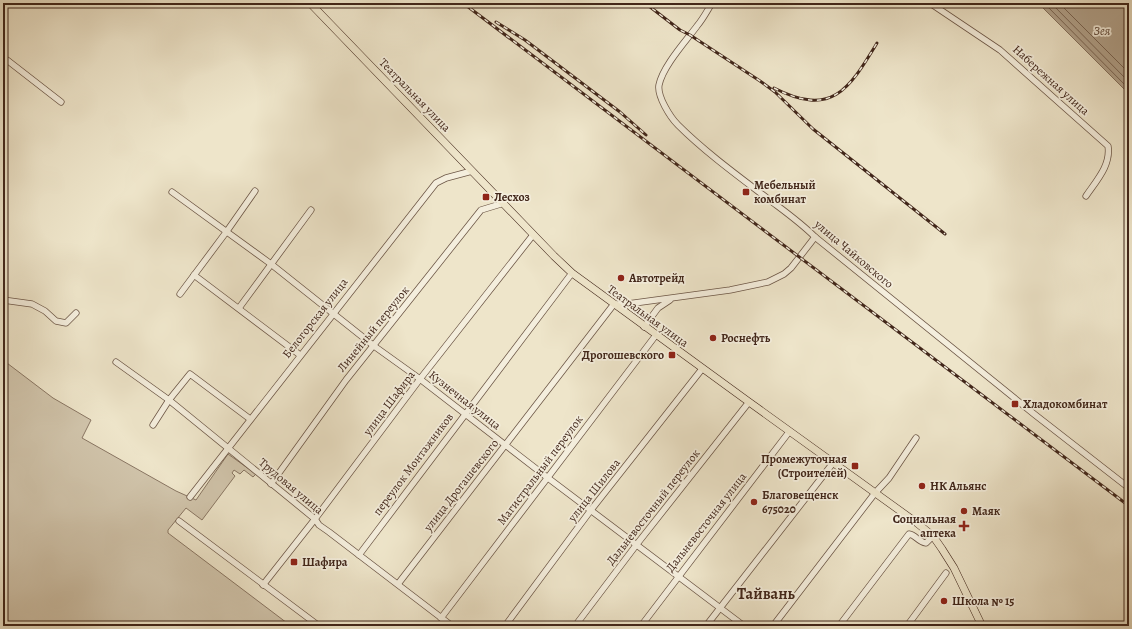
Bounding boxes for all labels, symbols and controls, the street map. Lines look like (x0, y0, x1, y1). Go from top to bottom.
water label: Зея (1094, 22, 1111, 39)
street label: Набережная улица (1009, 41, 1093, 119)
street label: Театральная улица (376, 55, 455, 136)
place label: Мебельный комбинат (754, 177, 816, 207)
marker: Мебельный комбинат (741, 187, 751, 197)
place label: Лесхоз (494, 189, 530, 205)
marker: Лесхоз (481, 192, 491, 202)
street label: улица Чайковского (810, 216, 897, 292)
place label: Автотрейд (628, 270, 685, 286)
marker: Автотрейд (616, 273, 626, 283)
street label: Белогорская улица (279, 274, 352, 361)
street label: Театральная улица (604, 281, 692, 351)
street label: Линейный переулок (333, 283, 413, 375)
place label: Роснефть (721, 330, 771, 346)
marker: Роснефть (708, 333, 718, 343)
place label: Дрогошевского (582, 347, 664, 363)
marker: Дрогошевского (667, 350, 677, 360)
street label: улица Шафира (359, 367, 419, 439)
street label: Кузнечная улица (426, 367, 505, 433)
place label: Хладокомбинат (1023, 396, 1108, 412)
marker: Хладокомбинат (1010, 399, 1020, 409)
street label: переулок Монтажников (369, 409, 457, 519)
street label: Магистральный переулок (493, 412, 587, 528)
street label: улица Дрогашевского (419, 436, 502, 535)
street label: Дальневосточный переулок (603, 446, 703, 568)
place label: Промежуточная (Строителей) (761, 451, 847, 481)
street label: Трудовая улица (255, 454, 327, 518)
street label: улица Шилова (564, 455, 624, 526)
marker: Промежуточная (Строителей) (850, 461, 860, 471)
street label: Дальневосточная улица (662, 469, 750, 575)
place label: НК Альянс (930, 478, 986, 494)
marker: НК Альянс (917, 481, 927, 491)
place label: Благовещенск 675020 (762, 487, 839, 517)
marker: Благовещенск 675020 (749, 497, 759, 507)
place label: Маяк (972, 503, 1001, 519)
marker: Маяк (959, 506, 969, 516)
place label: Социальная аптека (893, 511, 956, 541)
marker: Социальная аптека (959, 521, 969, 531)
place label: Шафира (302, 554, 348, 570)
marker: Шафира (289, 557, 299, 567)
district label: Тайвань (737, 583, 796, 605)
place label: Школа № 15 (952, 593, 1014, 609)
marker: Школа № 15 (939, 596, 949, 606)

